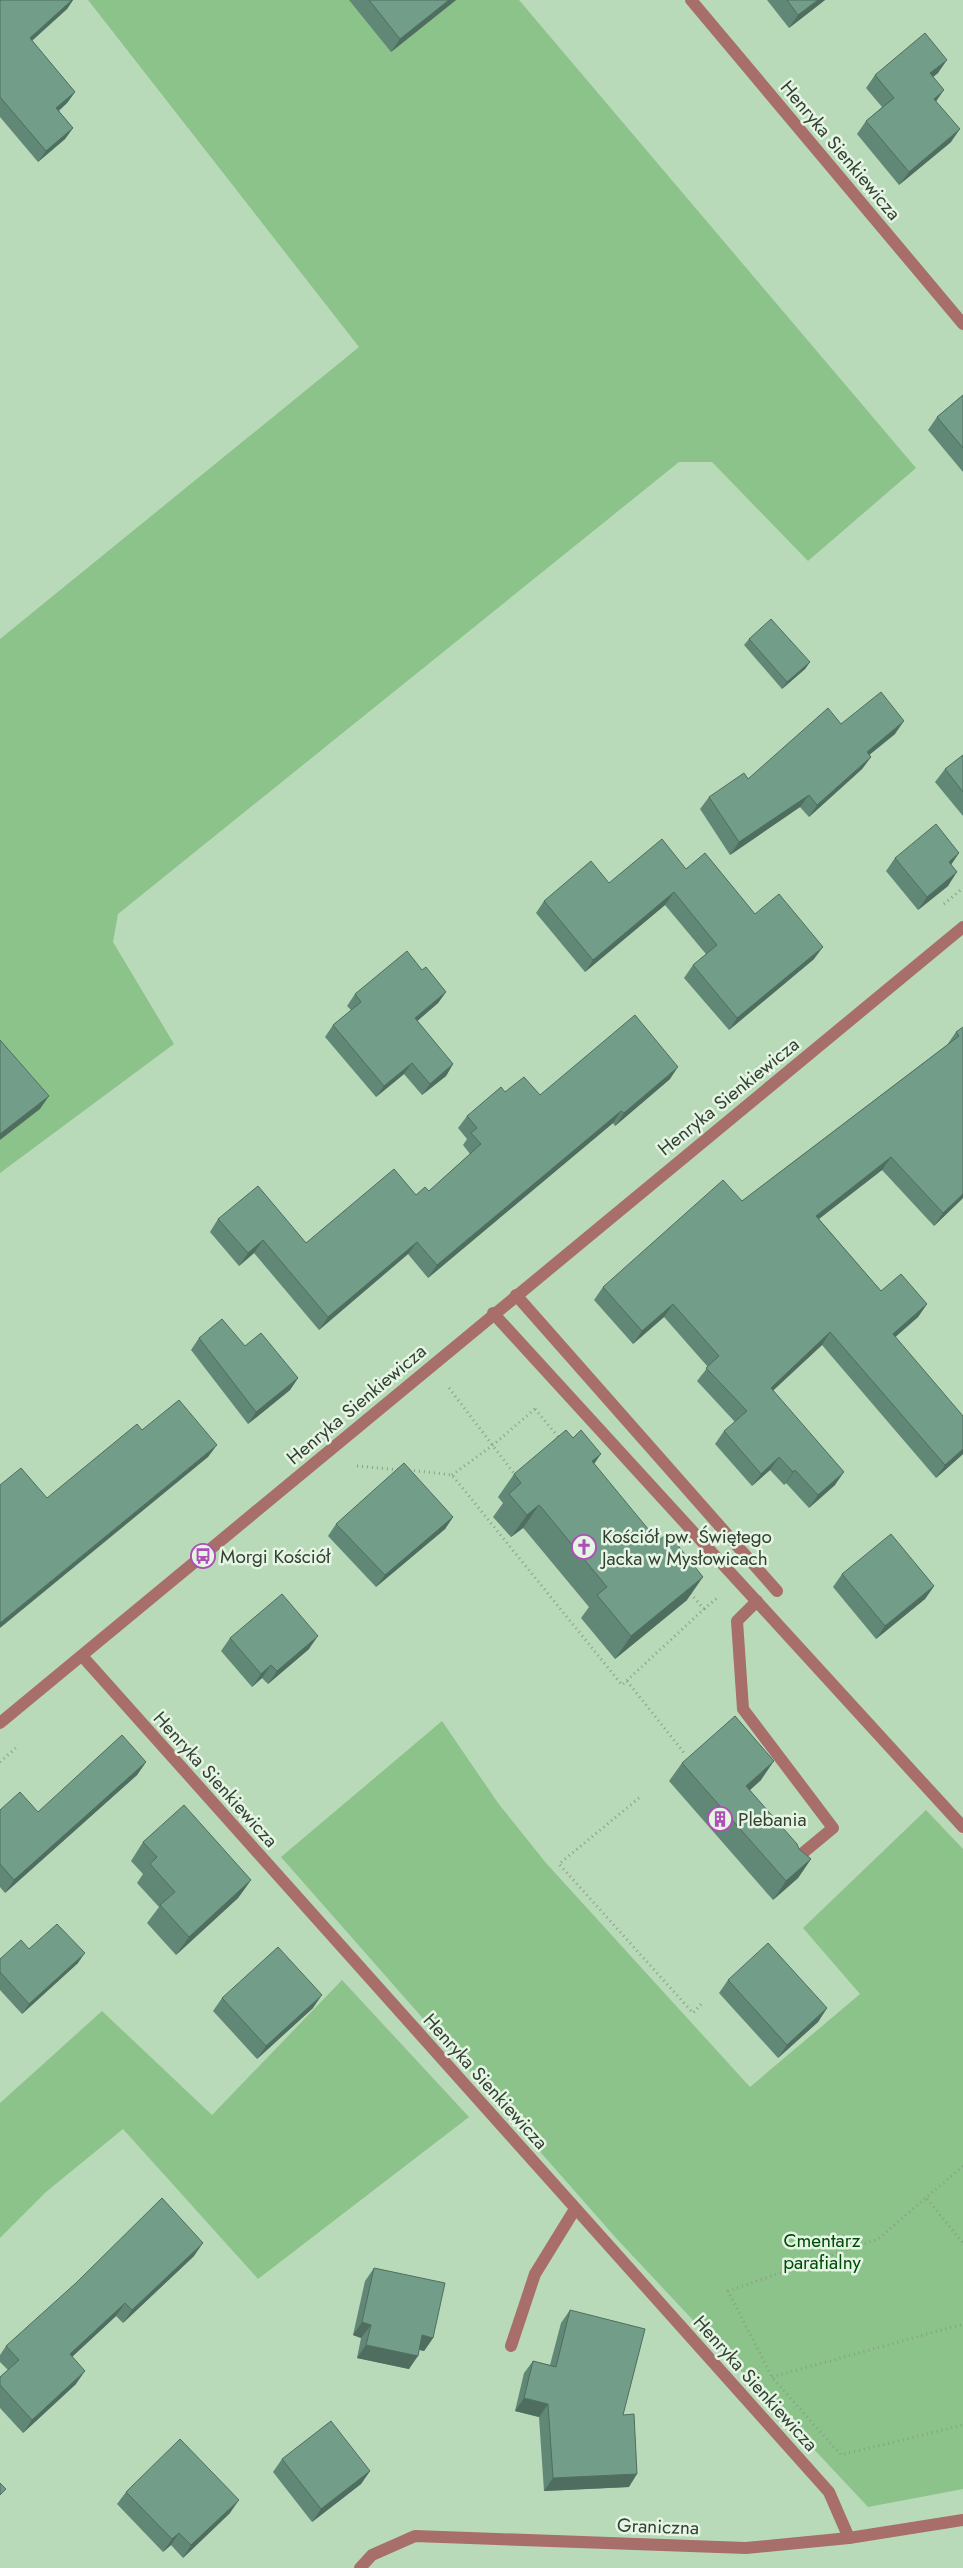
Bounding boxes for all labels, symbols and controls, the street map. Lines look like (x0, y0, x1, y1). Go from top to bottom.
street label: Henryka Sienkiewicza (774, 75, 907, 226)
street label: Henryka Sienkiewicza (652, 1031, 805, 1162)
street label: Henryka Sienkiewicza (281, 1338, 432, 1471)
place label: Kościół pw. Świętego Jacka w Mysłowicach (599, 1523, 772, 1572)
church icon: Kościół pw. Świętego Jacka w Mysłowicach (571, 1534, 597, 1560)
bus stop icon: Morgi Kościół (190, 1543, 216, 1569)
place label: Morgi Kościół (220, 1543, 331, 1570)
street label: Henryka Sienkiewicza (147, 1705, 284, 1853)
building icon: Plebania (707, 1806, 733, 1832)
place label: Plebania (738, 1806, 807, 1833)
street label: Henryka Sienkiewicza (417, 2007, 554, 2155)
park label: Cmentarz parafialny (783, 2227, 862, 2276)
street label: Henryka Sienkiewicza (687, 2309, 824, 2457)
street label: Graniczna (616, 2512, 700, 2541)

